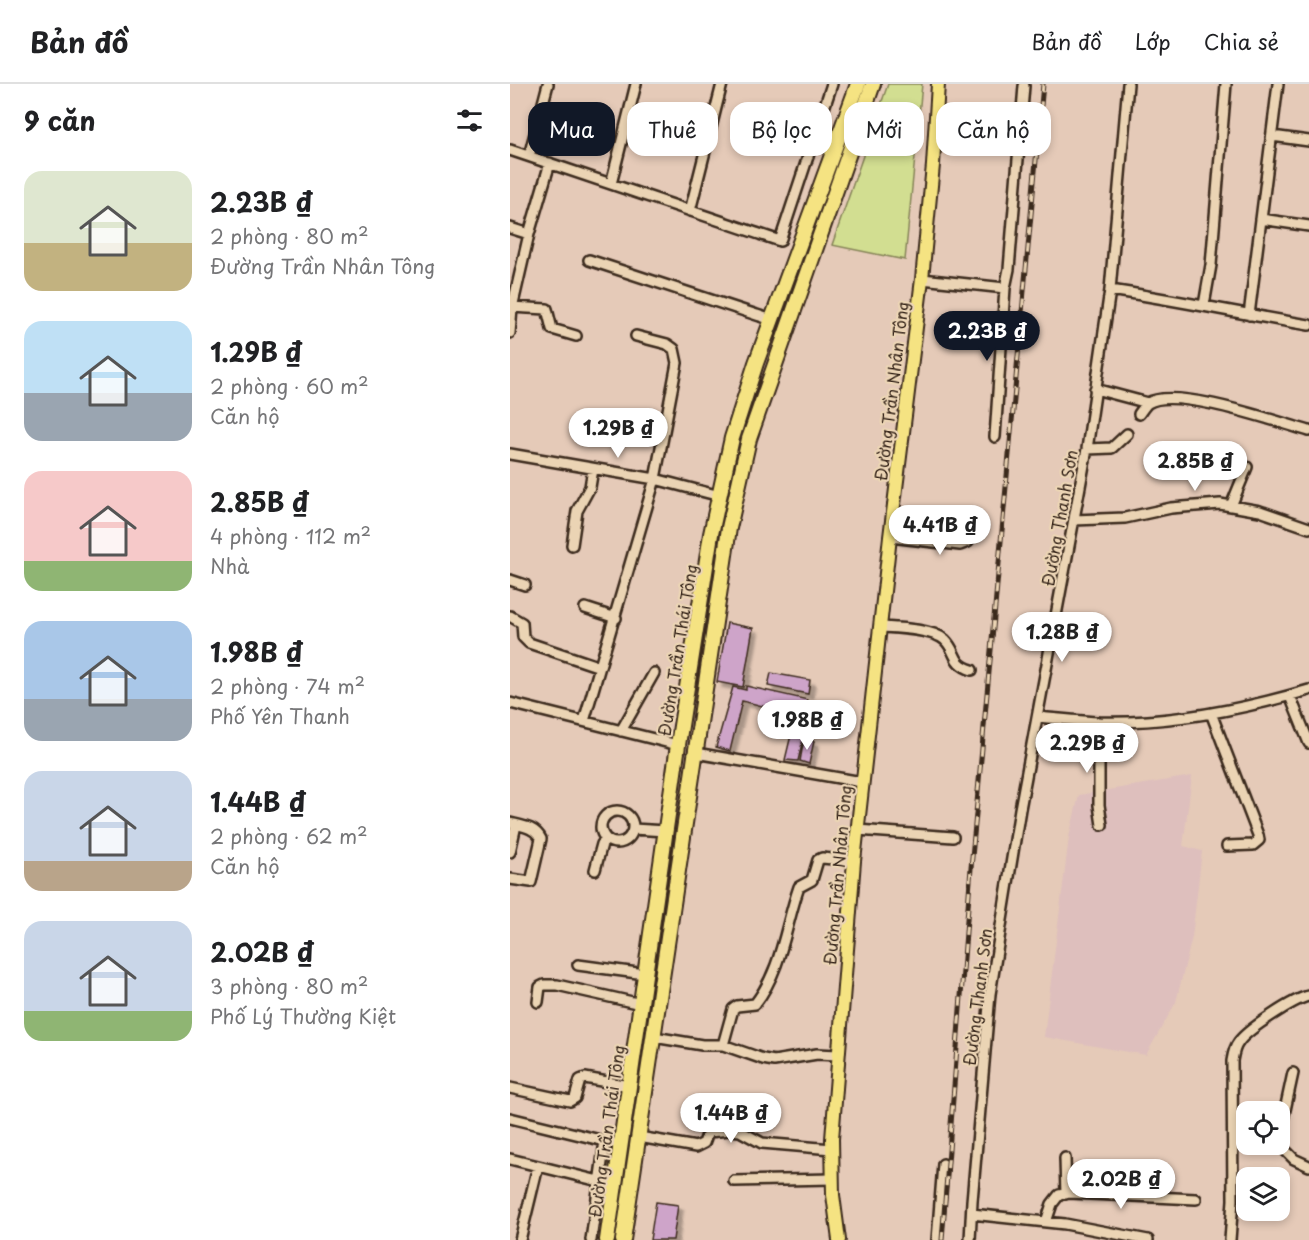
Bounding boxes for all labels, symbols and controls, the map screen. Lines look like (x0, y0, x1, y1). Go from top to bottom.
text: Bản đồ (30, 20, 128, 63)
text: Bản đồ (1031, 25, 1102, 57)
text: Lớp (1135, 25, 1171, 57)
text: Chia sẻ (1204, 25, 1279, 57)
text: 9 căn (24, 101, 96, 140)
chip: Mua (528, 102, 615, 156)
chip: Thuê (627, 102, 718, 156)
chip: Bộ lọc (730, 102, 832, 156)
chip: Mới (844, 102, 924, 156)
chip: Căn hộ (936, 102, 1051, 156)
icon: filters (453, 104, 486, 137)
text: 2.23B ₫ (210, 182, 312, 221)
icon: home (72, 195, 144, 267)
text: 2 phòng · 80 m² (210, 221, 369, 251)
text: Đường Trần Nhân Tông (210, 251, 435, 281)
street label: Đường Trần Nhân Tông (868, 300, 914, 482)
pin: 2.23B ₫ (932, 311, 1042, 362)
text: 2.23B ₫ (948, 315, 1026, 345)
text: 1.29B ₫ (210, 332, 302, 371)
icon: home (72, 345, 144, 417)
text: 2 phòng · 60 m² (210, 371, 369, 401)
text: Căn hộ (210, 401, 280, 431)
pin: 1.29B ₫ (563, 408, 673, 459)
text: 1.29B ₫ (583, 412, 653, 442)
pin: 2.85B ₫ (1140, 441, 1250, 492)
text: 2.85B ₫ (1157, 445, 1233, 475)
street label: Đường Thanh Sơn (1035, 448, 1083, 588)
text: 2.85B ₫ (210, 482, 308, 521)
icon: home (72, 495, 144, 567)
pin: 4.41B ₫ (885, 505, 995, 556)
text: 4.41B ₫ (903, 509, 977, 539)
text: 4 phòng · 112 m² (210, 521, 371, 551)
text: Nhà (210, 551, 250, 581)
street label: Đường Trần Thái Tông (652, 562, 702, 738)
pin: 1.28B ₫ (1007, 612, 1117, 663)
text: 1.28B ₫ (1026, 616, 1098, 646)
text: 1.98B ₫ (210, 632, 302, 671)
icon: home (72, 645, 144, 717)
text: 2 phòng · 74 m² (210, 671, 365, 701)
pin: 1.98B ₫ (752, 700, 862, 751)
text: Phố Yên Thanh (210, 701, 350, 731)
text: 1.98B ₫ (771, 704, 843, 734)
pin: 2.29B ₫ (1032, 723, 1142, 774)
text: 2.29B ₫ (1049, 727, 1125, 757)
text: 1.44B ₫ (210, 782, 305, 821)
street label: Đường Trần Nhân Tông (817, 784, 857, 966)
icon: home (72, 795, 144, 867)
text: 2 phòng · 62 m² (210, 821, 368, 851)
text: Căn hộ (210, 851, 280, 881)
street label: Đường Thanh Sơn (957, 927, 997, 1067)
text: 2.02B ₫ (210, 932, 313, 971)
icon: home (72, 945, 144, 1017)
text: 3 phòng · 80 m² (210, 971, 368, 1001)
text: Phố Lý Thường Kiệt (210, 1001, 396, 1031)
street label: Đường Trần Thái Tông (582, 1043, 630, 1219)
pin: 1.44B ₫ (676, 1093, 786, 1144)
text: 1.44B ₫ (694, 1097, 768, 1127)
map controls (1236, 1101, 1290, 1221)
button: locate (1236, 1101, 1290, 1155)
pin: 2.02B ₫ (1066, 1159, 1176, 1210)
text: 2.02B ₫ (1081, 1163, 1161, 1193)
button: layers (1236, 1167, 1290, 1221)

